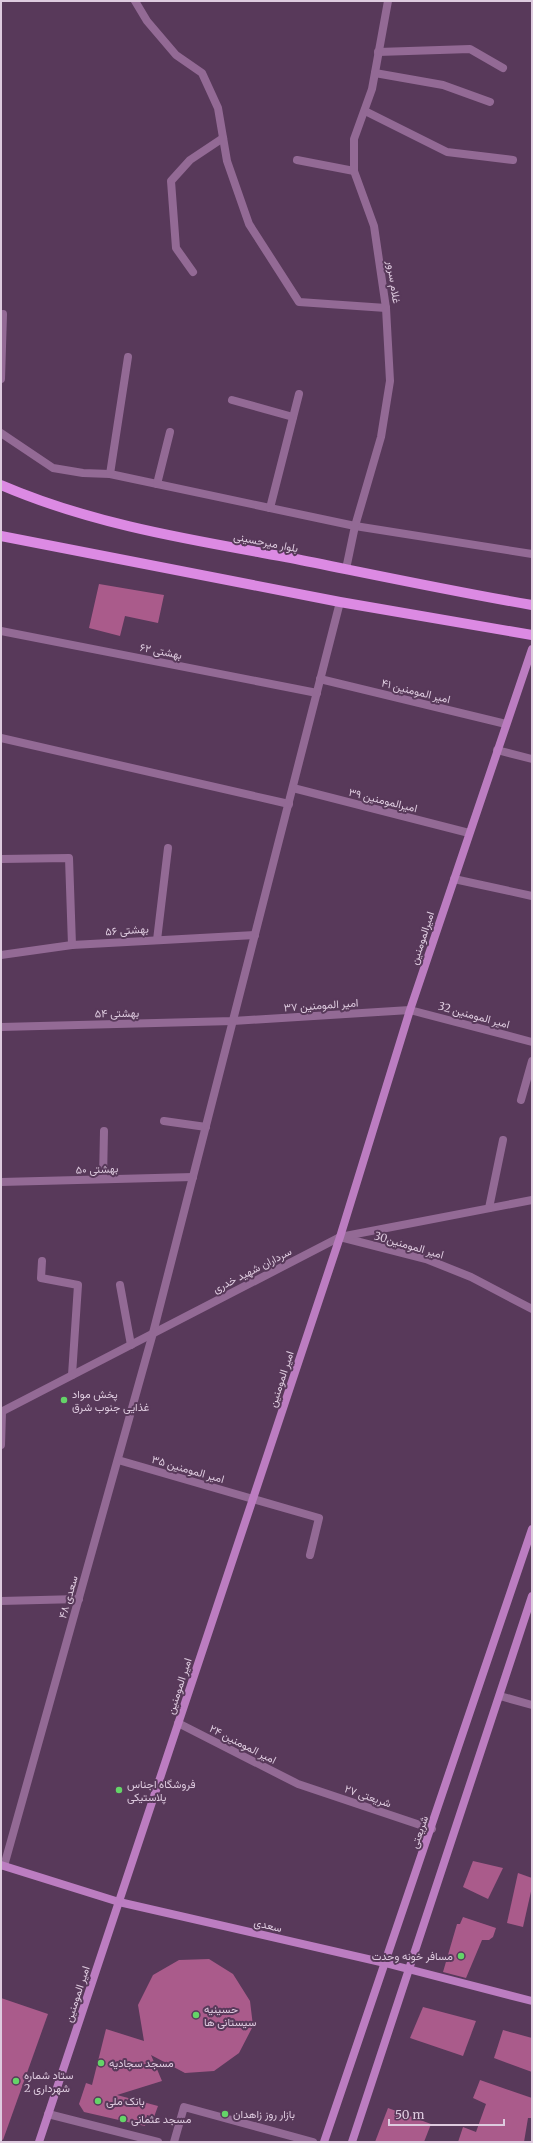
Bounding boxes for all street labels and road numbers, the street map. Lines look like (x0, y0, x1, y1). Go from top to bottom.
street label: غلام سرور (383, 259, 404, 305)
street label: بلوار میرحسینی (232, 529, 300, 555)
street label: بهشتی ۶۲ (139, 640, 183, 662)
street label: امیر المومنین ۴۱ (380, 676, 452, 706)
street label: امیرالمومنین ۳۹ (347, 785, 419, 815)
street label: امیرالمومنین (407, 910, 437, 966)
street label: بهشتی ۵۶ (105, 921, 149, 939)
street label: امیر المومنین ۳۷ (283, 995, 359, 1015)
street label: امیر المومنین 32 (437, 999, 511, 1031)
street label: بهشتی ۵۴ (95, 1006, 139, 1020)
street label: بهشتی ۵۰ (75, 1161, 119, 1177)
street label: امیر المومنین30 (373, 1228, 445, 1262)
street label: سرداران شهید خدری (210, 1244, 294, 1296)
street label: امیر المومنین (265, 1349, 297, 1409)
street label: امیر المومنین ۳۵ (150, 1452, 226, 1486)
street label: سعدی ۴۸ (55, 1574, 81, 1620)
street label: امیر المومنین (163, 1656, 195, 1716)
street label: امیر المومنین ۲۴ (207, 1721, 279, 1767)
street label: شریعتی ۲۷ (343, 1781, 394, 1811)
street label: شریعتی (407, 1813, 431, 1850)
street label: سعدی (252, 1915, 284, 1935)
street label: امیر المومنین (61, 1964, 93, 2024)

